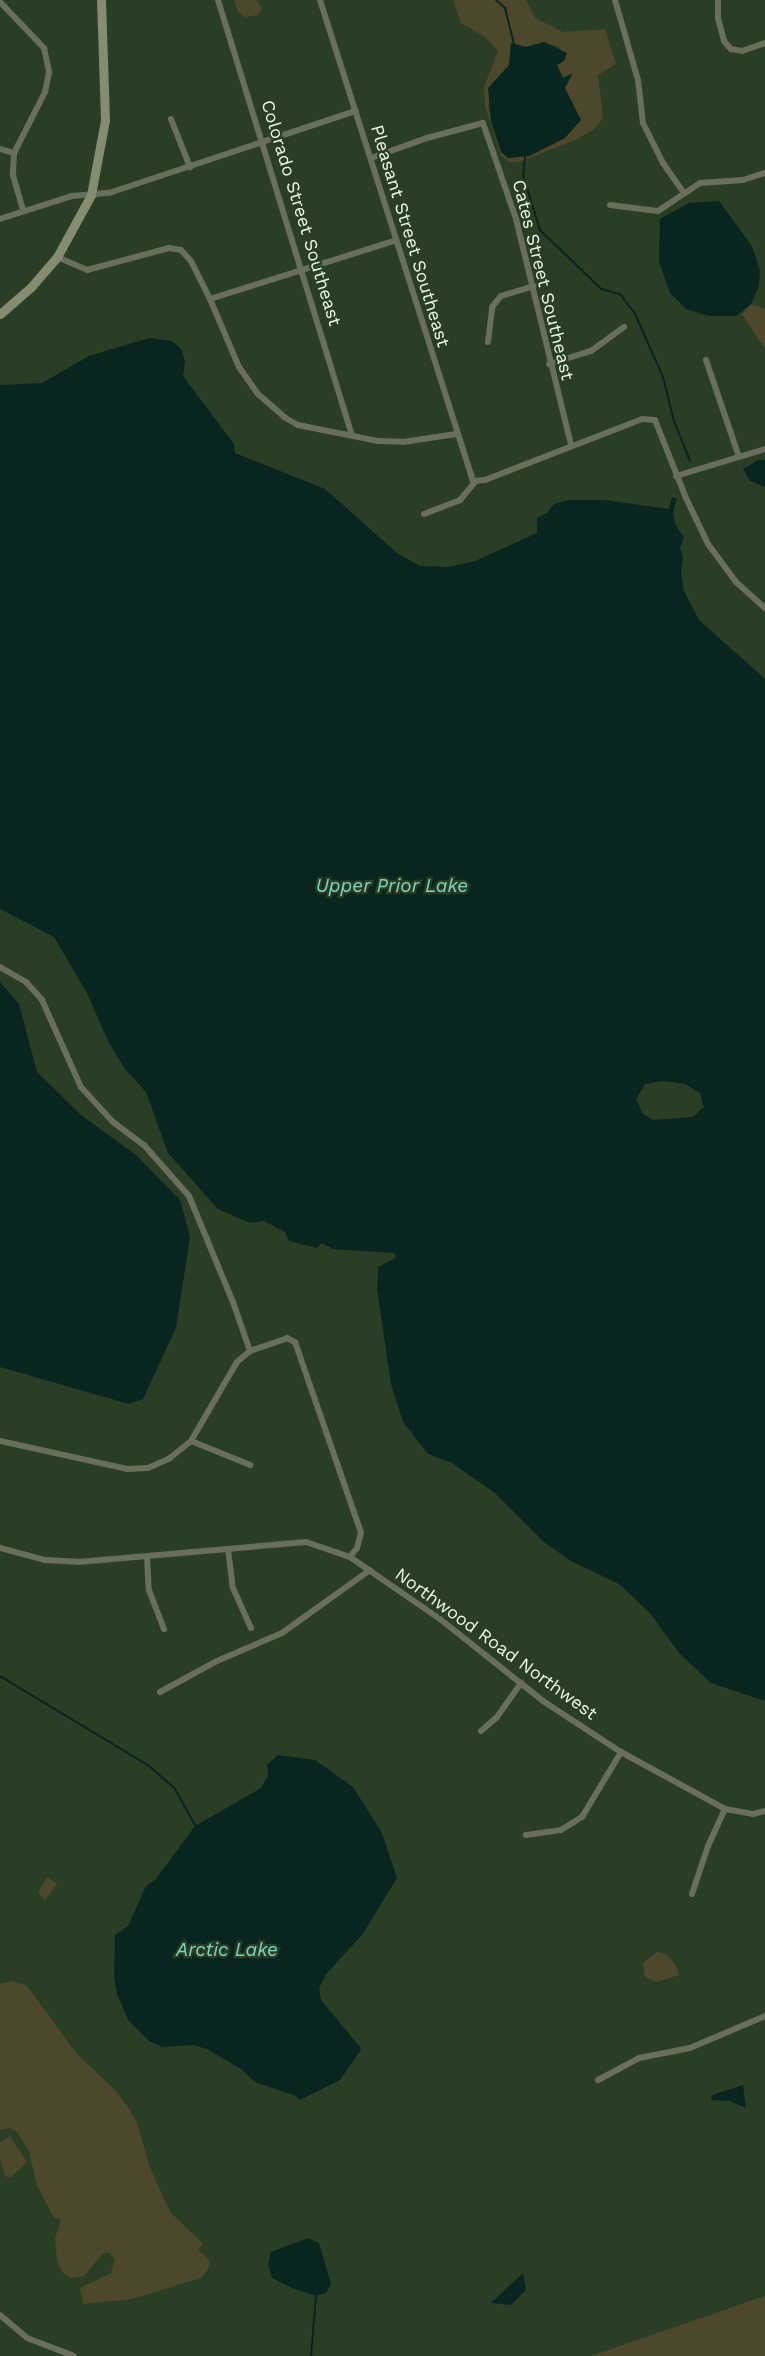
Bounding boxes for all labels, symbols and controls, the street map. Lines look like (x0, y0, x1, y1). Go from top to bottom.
street label: Colorado Street Southeast (256, 97, 346, 329)
street label: Pleasant Street Southeast (366, 122, 454, 350)
street label: Cates Street Southeast (508, 178, 578, 382)
water label: Upper Prior Lake (315, 875, 469, 897)
street label: Northwood Road Northwest (391, 1563, 601, 1725)
water label: Arctic Lake (176, 1939, 278, 1961)

